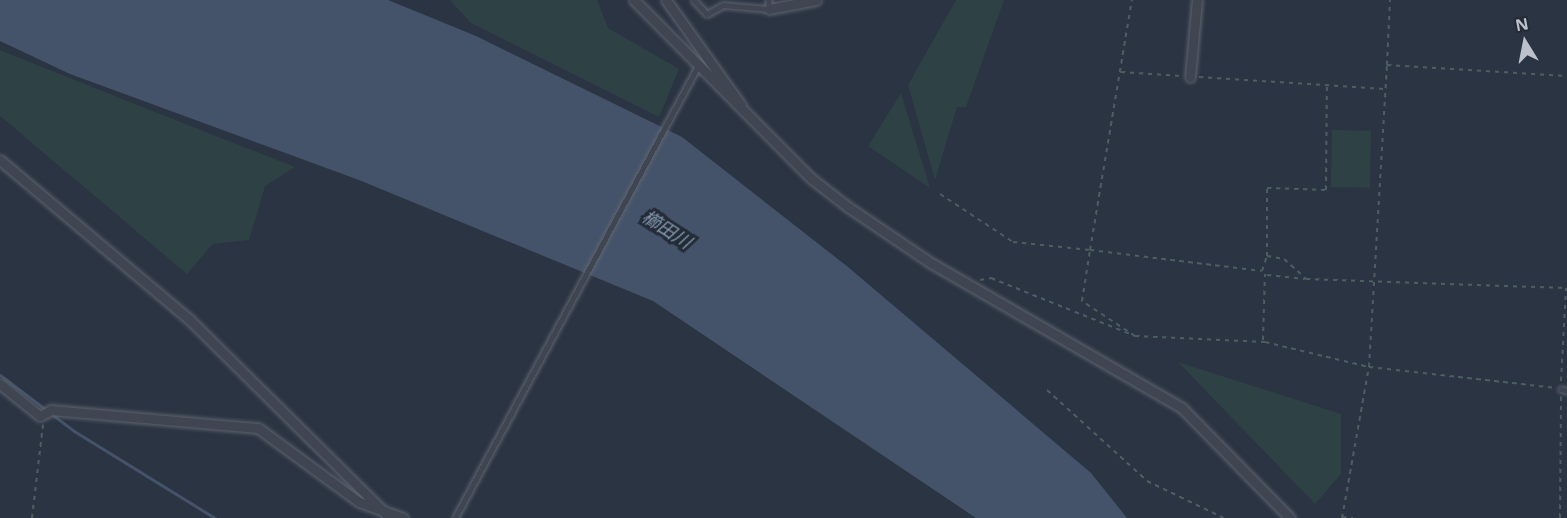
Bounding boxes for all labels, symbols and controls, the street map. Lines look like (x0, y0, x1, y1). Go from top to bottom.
north arrow (1495, 12, 1555, 72)
text: N (1514, 12, 1530, 36)
water label: 櫛田川 (638, 205, 696, 253)

